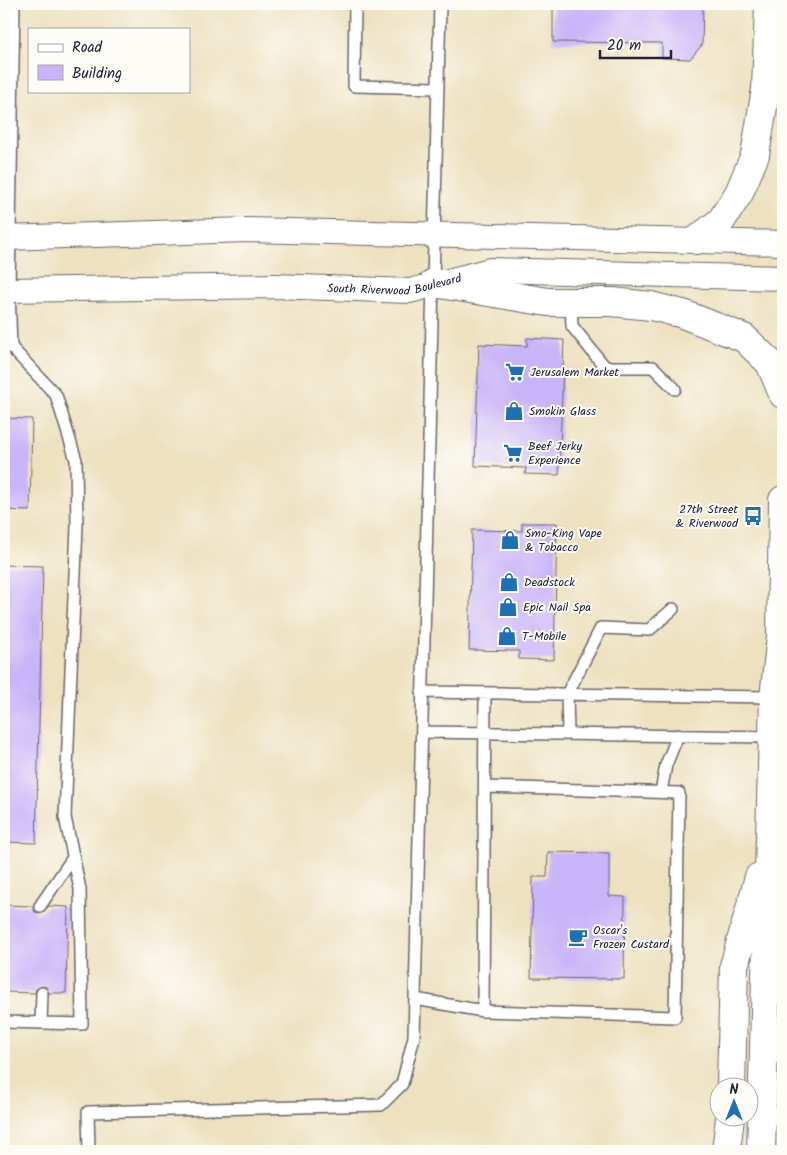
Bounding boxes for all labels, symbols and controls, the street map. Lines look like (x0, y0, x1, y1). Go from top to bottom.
legend (28, 28, 190, 92)
scale bar (600, 28, 671, 60)
text: 20 m (607, 34, 641, 58)
text: Road (72, 36, 103, 60)
text: Building (72, 62, 122, 86)
street label: South Riverwood Boulevard (327, 268, 464, 301)
supermarket icon: Jerusalem Market (504, 361, 526, 383)
place label: Jerusalem Market (530, 363, 619, 382)
shop icon: Smokin Glass (503, 400, 525, 422)
place label: Smokin Glass (529, 402, 596, 421)
place label: Beef Jerky Experience (528, 437, 582, 470)
supermarket icon: Beef Jerky Experience (502, 442, 524, 464)
place label: 27th Street & Riverwood (676, 500, 739, 533)
bus stop icon: 27th Street & Riverwood (742, 505, 764, 527)
place label: Smo-King Vape & Tobacco (525, 524, 602, 557)
shop icon: Smo-King Vape & Tobacco (499, 529, 521, 551)
shop icon: Deadstock (498, 571, 520, 593)
place label: Deadstock (524, 573, 575, 592)
shop icon: Epic Nail Spa (497, 596, 519, 618)
place label: Epic Nail Spa (523, 598, 591, 617)
shop icon: T-Mobile (496, 625, 518, 647)
place label: T-Mobile (522, 627, 567, 646)
place label: Oscar's Frozen Custard (593, 921, 670, 954)
cafe icon: Oscar's Frozen Custard (567, 926, 589, 948)
north arrow (710, 1078, 760, 1128)
text: N (730, 1079, 739, 1101)

